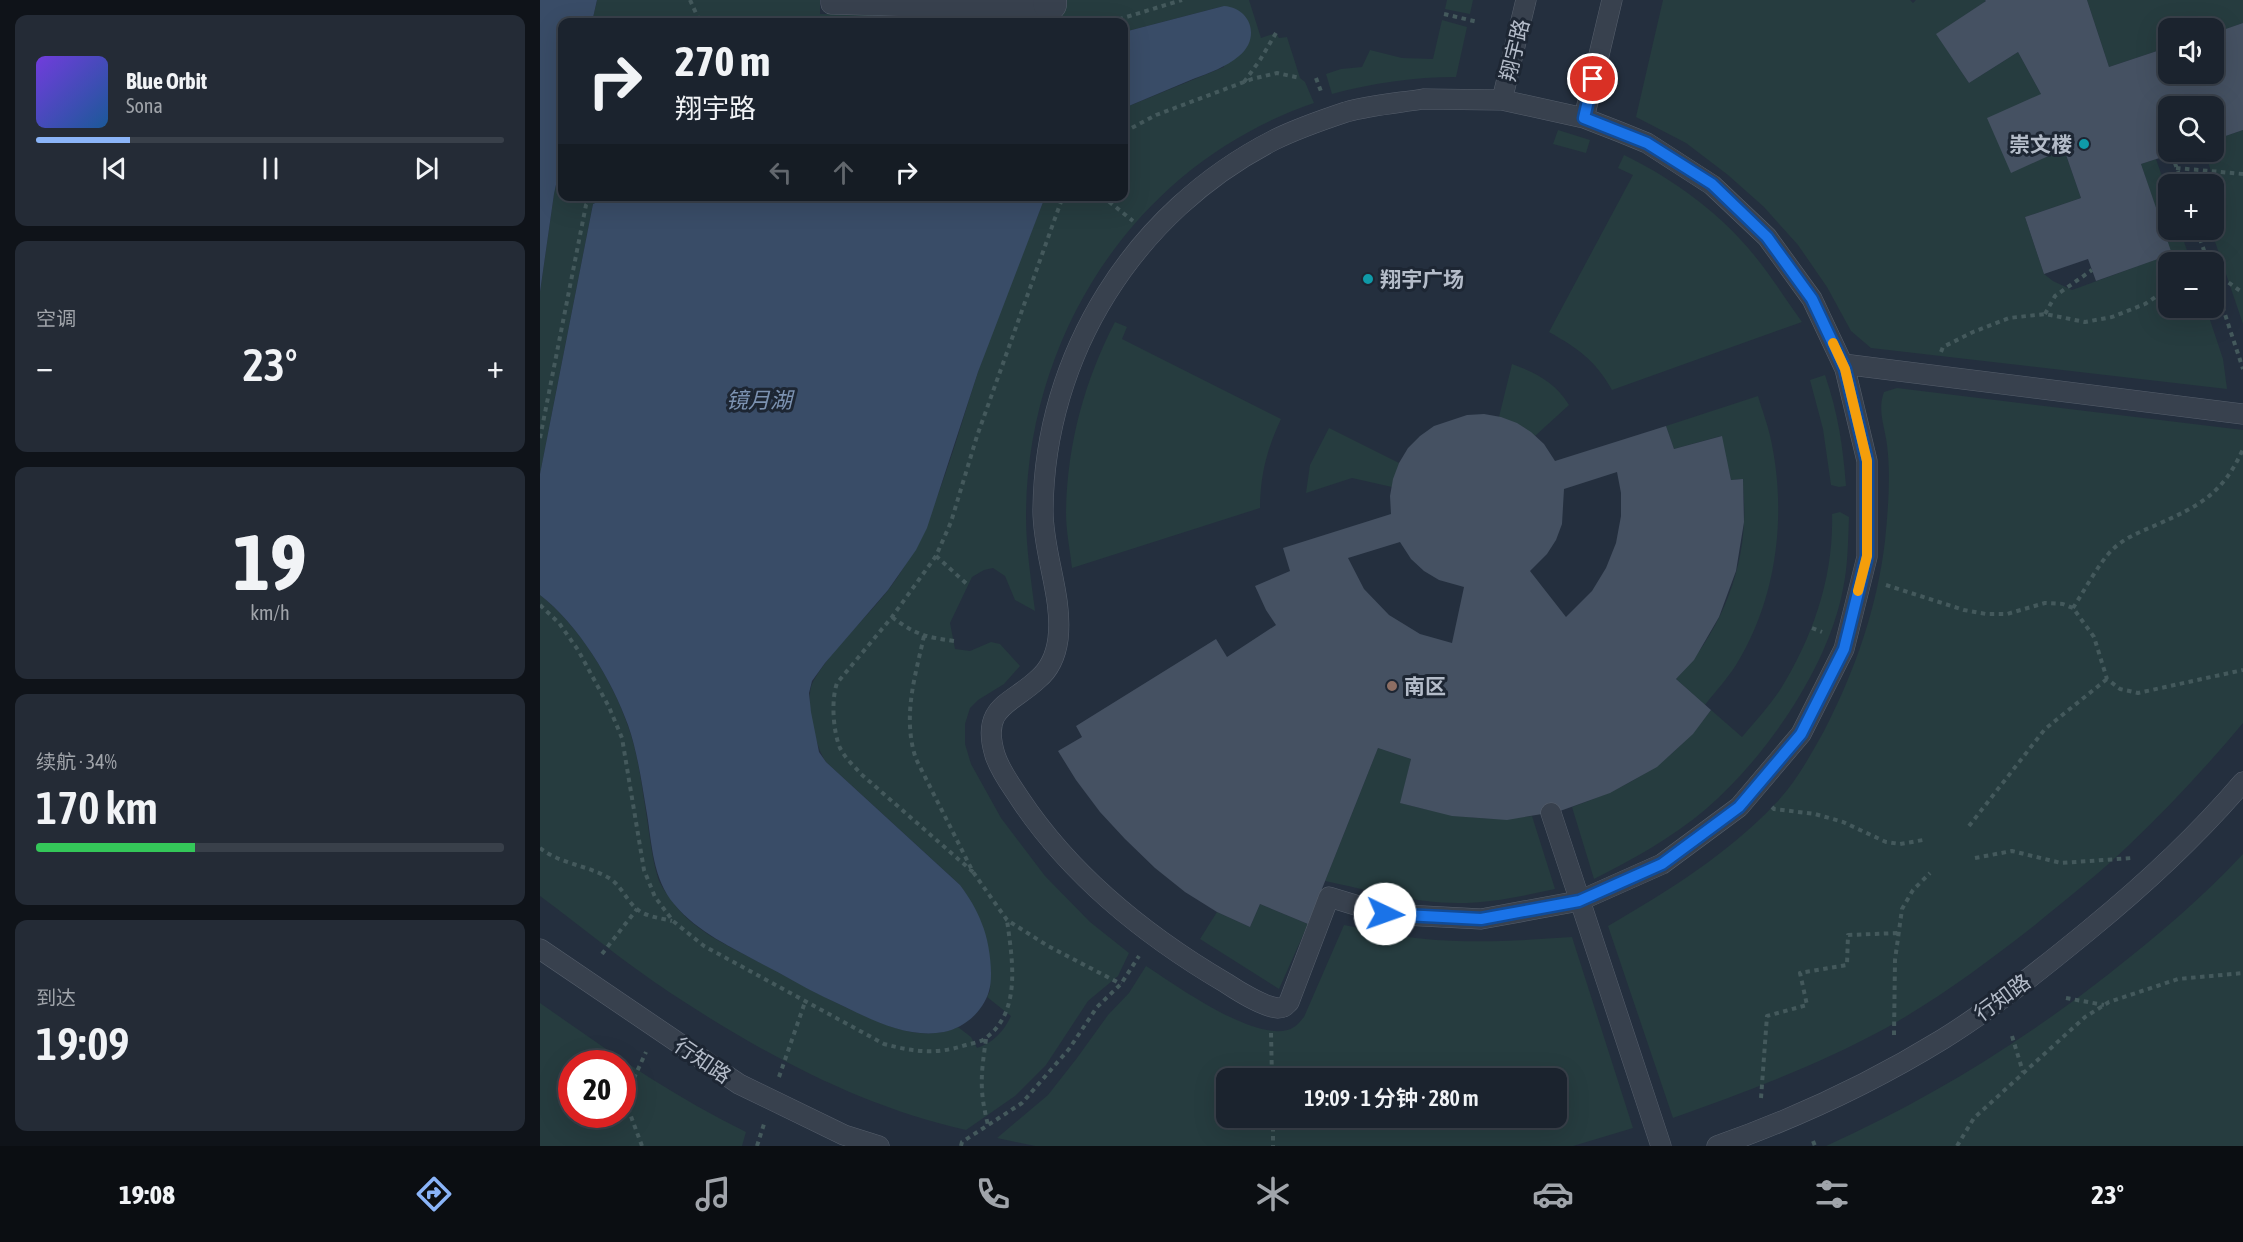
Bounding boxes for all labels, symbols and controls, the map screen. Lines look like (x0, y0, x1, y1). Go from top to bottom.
street label: 翔宇路 (1495, 17, 1533, 83)
map controls (2158, 18, 2224, 318)
button: sound (2158, 18, 2224, 84)
text: 270 m (675, 37, 770, 85)
icon: right (576, 42, 654, 120)
pin (1567, 53, 1618, 104)
icon: arrive (1576, 62, 1609, 95)
text: Blue Orbit (126, 68, 207, 94)
text: 翔宇路 (675, 93, 756, 124)
text: Sona (126, 94, 163, 117)
button: search (2158, 96, 2224, 162)
place label: 崇文楼 (2009, 132, 2072, 156)
marker: 崇文楼 (2077, 137, 2091, 151)
icon: previous (98, 152, 131, 185)
icon: pause (254, 152, 287, 185)
icon: next (410, 152, 443, 185)
icon: left (764, 156, 797, 189)
icon: ahead (827, 156, 860, 189)
icon: right (890, 156, 923, 189)
button: + (2158, 174, 2224, 240)
button: − (2158, 252, 2224, 318)
place label: 翔宇广场 (1380, 267, 1464, 291)
marker: 翔宇广场 (1361, 272, 1375, 286)
text: 空调 (36, 307, 76, 330)
text: 23° (243, 339, 297, 391)
text: − (36, 347, 53, 385)
text: + (487, 347, 504, 385)
water label: 镜月湖 (726, 387, 795, 413)
text: 19 (233, 517, 307, 607)
text: km/h (250, 601, 290, 624)
place label: 南区 (1404, 674, 1446, 698)
marker: 南区 (1385, 679, 1399, 693)
text: 续航 · 34% (36, 750, 117, 773)
text: 170 km (36, 782, 158, 834)
position arrow (1353, 882, 1417, 946)
street label: 行知路 (1969, 969, 2035, 1025)
text: 到达 (36, 986, 76, 1009)
text: 19:09 (36, 1018, 130, 1070)
street label: 行知路 (670, 1032, 736, 1088)
speed limit sign: 20 (558, 1050, 636, 1128)
text: 19:09 · 1 分钟 · 280 m (1304, 1085, 1479, 1111)
icon: directions (413, 1173, 455, 1215)
icon: music (692, 1173, 734, 1215)
icon: phone (972, 1173, 1014, 1215)
icon: climate (1252, 1173, 1294, 1215)
icon: car (1532, 1173, 1574, 1215)
icon: filters (1811, 1173, 1853, 1215)
text: 19:08 (119, 1179, 175, 1210)
text: 23° (2091, 1179, 2124, 1210)

